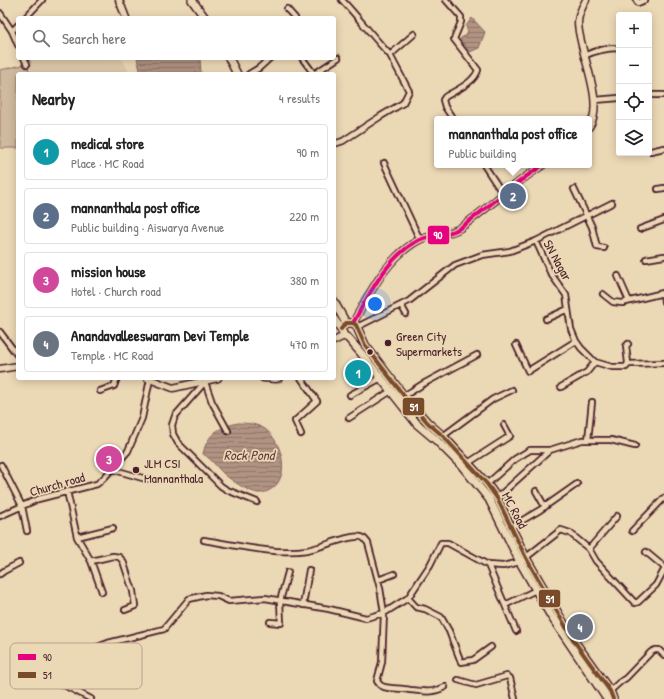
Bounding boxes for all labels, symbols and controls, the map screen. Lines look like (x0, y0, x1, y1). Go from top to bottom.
map controls (616, 12, 652, 156)
button: + (616, 12, 652, 48)
search box (16, 16, 336, 60)
icon: search (30, 27, 52, 49)
text: Search here (62, 28, 126, 49)
button: − (616, 48, 652, 84)
button: locate (616, 84, 652, 120)
text: Nearby (32, 87, 75, 110)
text: 4 results (279, 89, 320, 107)
popup (434, 116, 592, 168)
button: layers (616, 120, 652, 156)
text: mannanthala post office (449, 123, 577, 144)
text: medical store (71, 133, 144, 154)
text: 1 (44, 143, 48, 161)
text: 90 m (297, 143, 319, 161)
text: Public building (449, 144, 516, 162)
text: Place · MC Road (71, 154, 144, 172)
pin: 2 (500, 181, 526, 211)
text: mannanthala post office (71, 197, 200, 218)
text: 2 (43, 207, 49, 225)
text: 220 m (289, 207, 319, 225)
text: Public building · Aiswarya Avenue (71, 218, 224, 236)
line badge: 90 (427, 225, 450, 245)
text: 90 (434, 228, 443, 242)
street label: SN Nagar (540, 236, 576, 284)
text: mission house (71, 261, 146, 282)
text: 3 (43, 271, 49, 289)
text: 380 m (290, 271, 319, 289)
text: Hotel · Church road (71, 282, 161, 300)
your location (365, 294, 385, 314)
text: Anandavalleeswaram Devi Temple (71, 325, 249, 346)
place label: Green City Supermarkets (396, 327, 462, 360)
text: 4 (44, 335, 48, 353)
text: 470 m (290, 335, 319, 353)
marker: Green City Supermarkets (383, 338, 393, 348)
text: Temple · MC Road (71, 346, 153, 364)
unlabelled marker (365, 347, 375, 357)
pin: 1 (345, 358, 371, 388)
line badge: 51 (402, 397, 425, 416)
text: 51 (410, 400, 418, 414)
pin: 3 (96, 444, 122, 474)
water label: Rock Pond (224, 445, 277, 464)
place label: JLM CSI Mannanthala (144, 454, 203, 487)
marker: JLM CSI Mannanthala (131, 465, 141, 475)
street label: Church road (27, 468, 87, 500)
street label: MC Road (498, 488, 532, 532)
line badge: 51 (538, 589, 561, 608)
text: 51 (546, 592, 554, 606)
pin: 4 (567, 612, 593, 642)
legend (10, 643, 142, 689)
text: 90 (43, 650, 52, 664)
text: 51 (43, 668, 52, 682)

